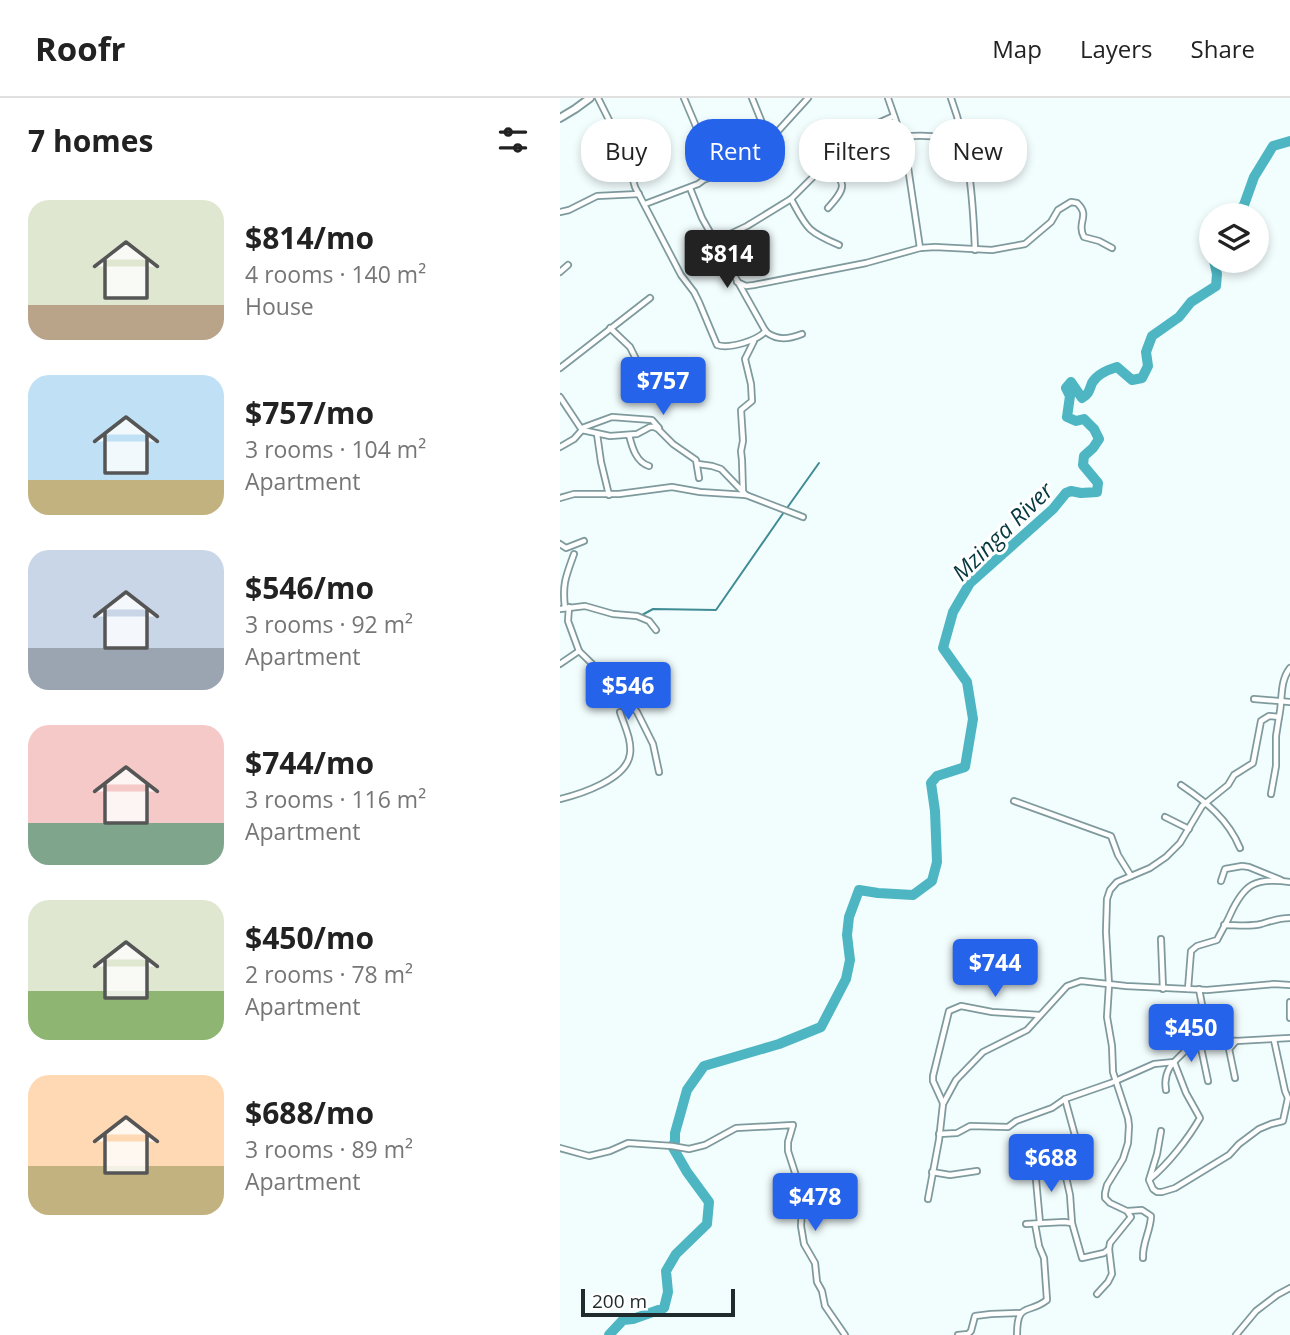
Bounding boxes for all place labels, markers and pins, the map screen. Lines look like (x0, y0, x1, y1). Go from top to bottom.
pin: $814 (686, 230, 768, 290)
pin: $757 (622, 358, 704, 417)
pin: $546 (587, 662, 669, 722)
pin: $744 (954, 940, 1036, 999)
pin: $450 (1150, 1004, 1232, 1064)
pin: $688 (1010, 1134, 1092, 1194)
pin: $478 (774, 1174, 856, 1233)

